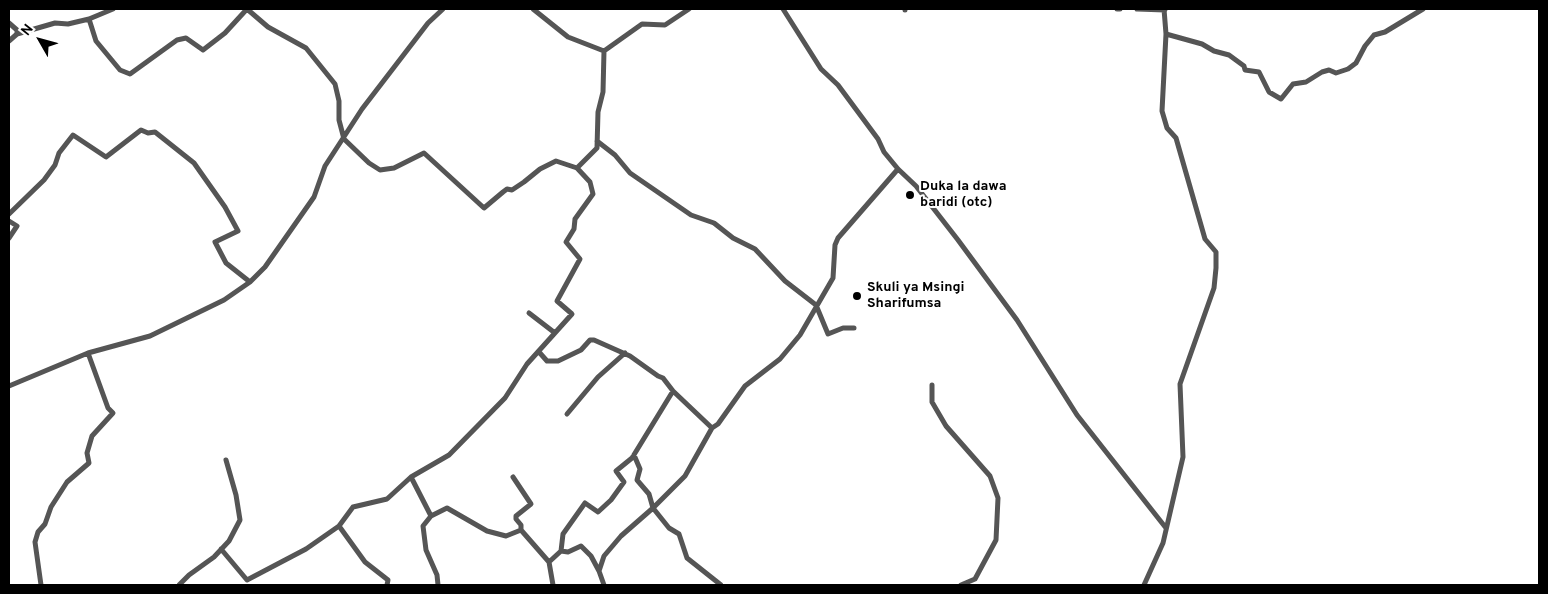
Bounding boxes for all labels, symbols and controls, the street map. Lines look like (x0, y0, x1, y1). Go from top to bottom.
north arrow (15, 15, 65, 65)
text: N (18, 21, 38, 40)
place label: Duka la dawa baridi (otc) (920, 179, 1006, 212)
marker: Duka la dawa baridi (otc) (904, 189, 916, 201)
place label: Skuli ya Msingi Sharifumsa (867, 280, 965, 312)
marker: Skuli ya Msingi Sharifumsa (851, 290, 863, 302)

